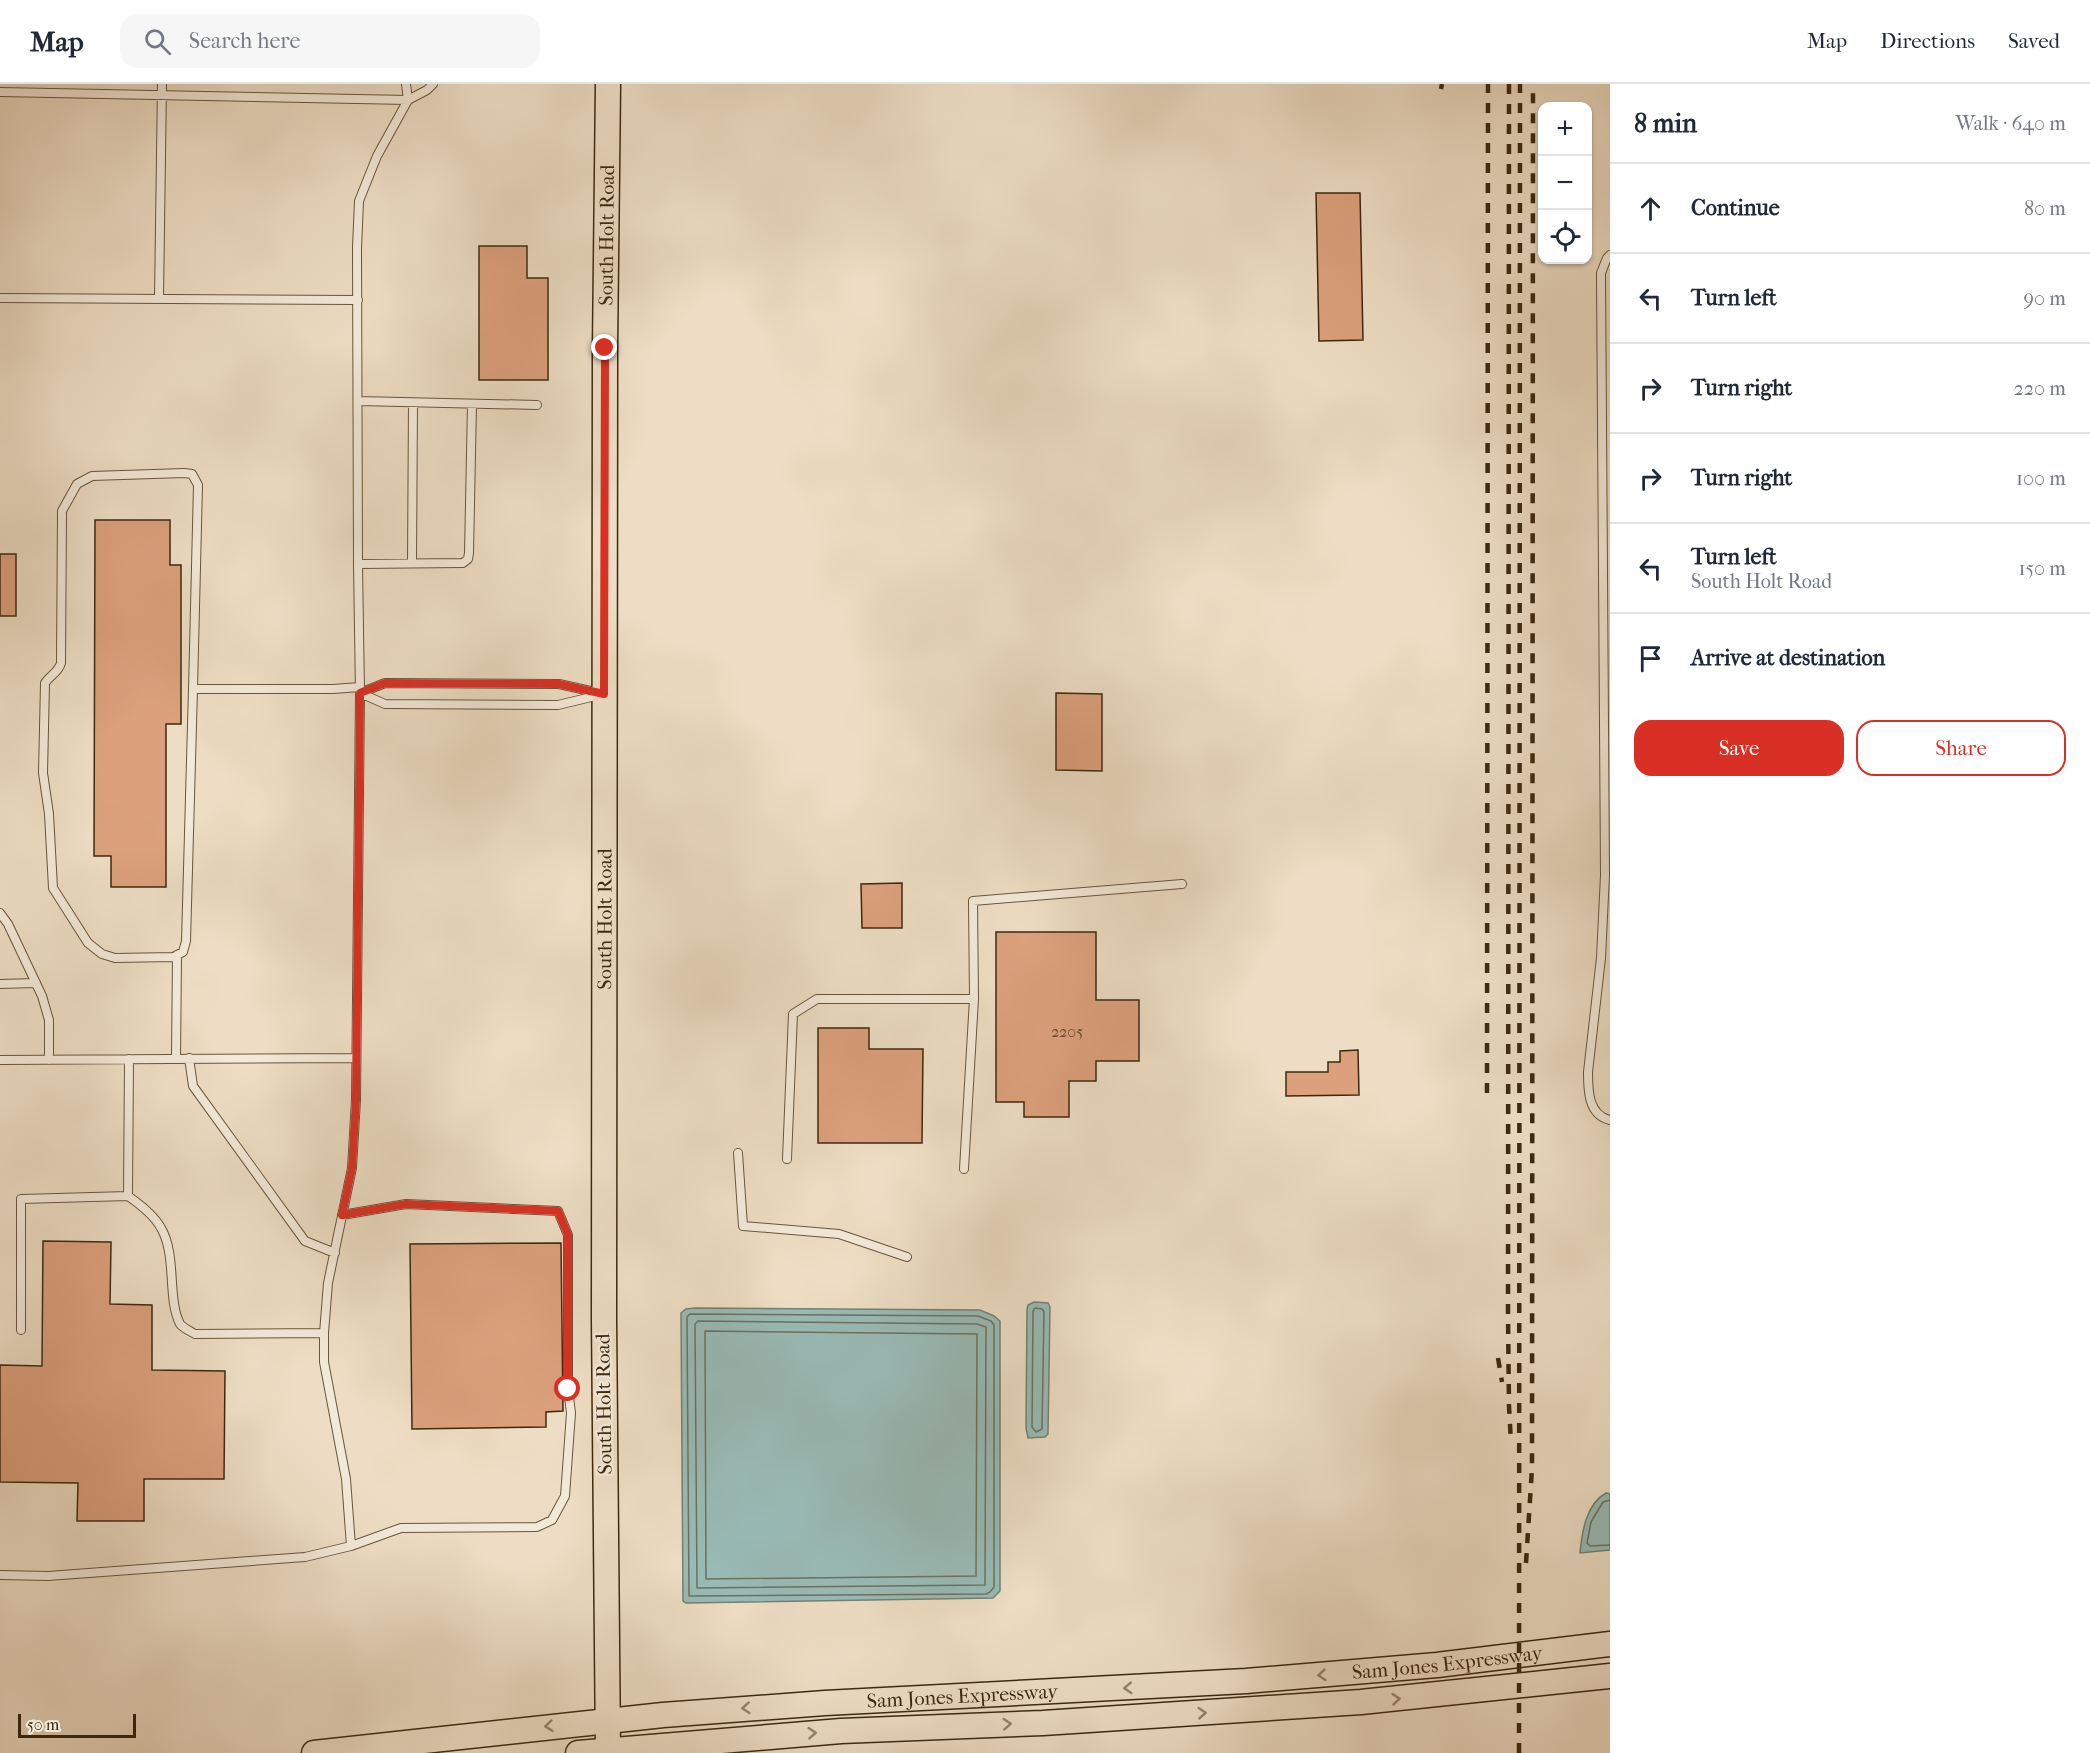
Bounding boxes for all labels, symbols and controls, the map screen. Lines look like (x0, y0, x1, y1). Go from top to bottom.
search box (120, 14, 540, 68)
text: Map (30, 25, 84, 58)
icon: search (141, 25, 174, 58)
text: Search here (189, 28, 300, 54)
text: Map (1807, 29, 1847, 53)
text: Directions (1880, 29, 1975, 53)
text: Saved (2008, 29, 2060, 53)
map controls (1538, 102, 1592, 264)
button: + (1538, 102, 1592, 156)
text: 8 min (1634, 108, 1697, 139)
text: Walk · 640 m (1956, 112, 2066, 135)
button: − (1538, 156, 1592, 210)
street label: South Holt Road (594, 163, 619, 306)
icon: ahead (1634, 192, 1667, 225)
text: Continue (1691, 195, 1780, 221)
text: 80 m (2024, 197, 2066, 220)
button: locate (1538, 210, 1592, 264)
icon: left (1634, 282, 1667, 315)
text: Turn left (1691, 285, 1777, 311)
text: 90 m (2024, 287, 2066, 310)
route end (591, 334, 617, 360)
icon: right (1634, 372, 1667, 405)
text: Turn right (1691, 375, 1792, 401)
text: 220 m (2013, 377, 2066, 400)
icon: right (1634, 462, 1667, 495)
text: Turn right (1691, 465, 1792, 491)
text: 100 m (2016, 467, 2066, 490)
text: Turn left (1691, 544, 1777, 570)
icon: left (1634, 552, 1667, 585)
text: 150 m (2018, 557, 2066, 580)
text: South Holt Road (1691, 570, 1832, 593)
icon: arrive (1634, 642, 1667, 675)
text: Arrive at destination (1691, 645, 1885, 671)
button: Save (1634, 720, 1844, 776)
button: Share (1856, 720, 2066, 776)
street label: South Holt Road (593, 847, 616, 990)
house number: 2205 (1051, 1022, 1083, 1041)
street label: South Holt Road (591, 1332, 617, 1475)
route start (554, 1375, 580, 1401)
street label: Sam Jones Expressway (1351, 1641, 1545, 1684)
one-way arrow (1318, 1668, 1327, 1681)
street label: Sam Jones Expressway (866, 1679, 1060, 1712)
one-way arrow (1123, 1681, 1132, 1694)
one-way arrow (1392, 1693, 1401, 1706)
one-way arrow (742, 1702, 751, 1715)
one-way arrow (1197, 1707, 1206, 1720)
scale bar (18, 1711, 136, 1738)
text: 50 m (27, 1715, 59, 1734)
one-way arrow (1003, 1718, 1012, 1731)
one-way arrow (545, 1719, 554, 1732)
one-way arrow (808, 1727, 817, 1740)

